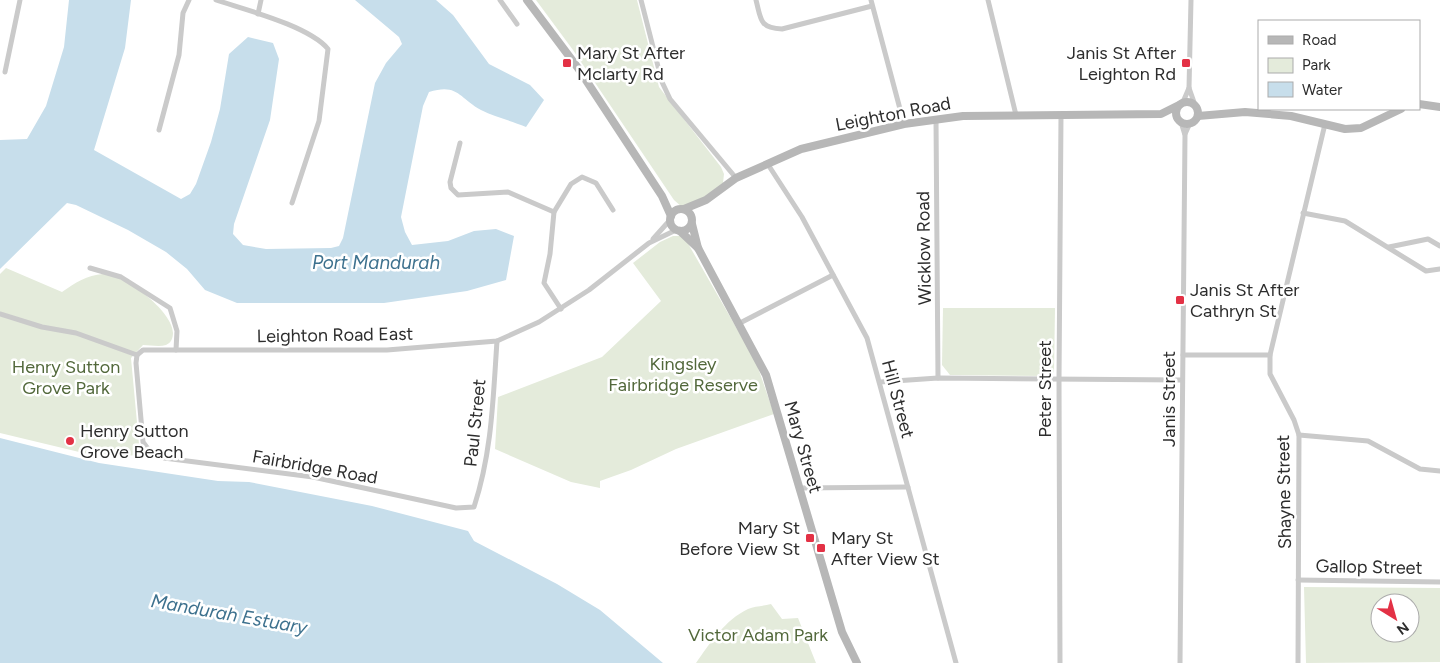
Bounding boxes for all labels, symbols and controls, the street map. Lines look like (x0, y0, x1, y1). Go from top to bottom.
legend (1258, 20, 1420, 110)
text: Road (1302, 31, 1337, 49)
place label: Mary St After Mclarty Rd (577, 42, 685, 85)
place label: Janis St After Leighton Rd (1067, 42, 1176, 85)
text: Park (1302, 56, 1331, 74)
marker: Mary St After Mclarty Rd (561, 57, 573, 69)
marker: Janis St After Leighton Rd (1180, 57, 1192, 69)
text: Water (1302, 81, 1342, 99)
street label: Leighton Road (833, 92, 953, 136)
street label: Wicklow Road (912, 191, 936, 305)
water label: Port Mandurah (312, 251, 440, 274)
place label: Janis St After Cathryn St (1190, 279, 1299, 322)
marker: Janis St After Cathryn St (1174, 294, 1186, 306)
street label: Leighton Road East (257, 323, 414, 347)
street label: Peter Street (1034, 340, 1056, 438)
street label: Janis Street (1158, 351, 1180, 447)
park label: Kingsley Fairbridge Reserve (608, 353, 758, 396)
park label: Henry Sutton Grove Park (12, 356, 120, 399)
street label: Hill Street (877, 357, 919, 441)
street label: Paul Street (459, 378, 491, 468)
street label: Mary Street (779, 398, 827, 496)
place label: Henry Sutton Grove Beach (80, 420, 189, 463)
street label: Shayne Street (1272, 434, 1296, 549)
marker: Henry Sutton Grove Beach (64, 435, 76, 447)
street label: Fairbridge Road (251, 445, 379, 489)
place label: Mary St Before View St (679, 517, 800, 560)
place label: Mary St After View St (831, 527, 940, 570)
marker: Mary St Before View St (804, 532, 816, 544)
marker: Mary St After View St (815, 542, 827, 554)
street label: Gallop Street (1315, 555, 1423, 579)
water label: Mandurah Estuary (149, 589, 310, 639)
north arrow (1370, 593, 1420, 643)
text: N (1393, 618, 1412, 638)
park label: Victor Adam Park (688, 624, 828, 646)

